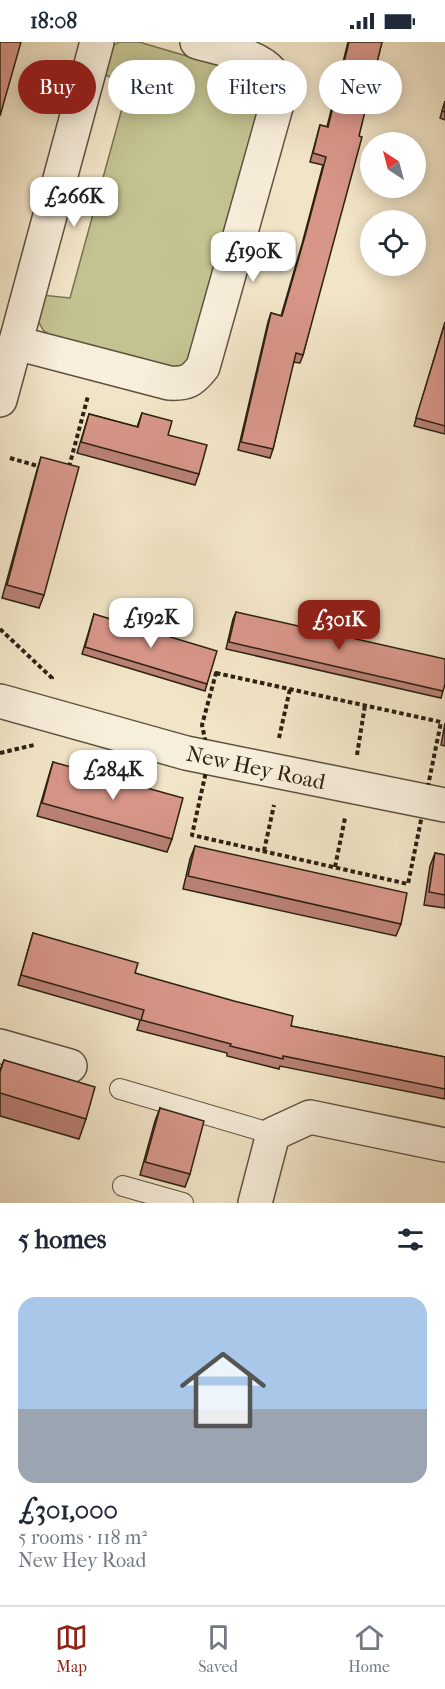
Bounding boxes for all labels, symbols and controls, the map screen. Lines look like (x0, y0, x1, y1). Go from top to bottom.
text: 18:08 (30, 8, 77, 34)
chip: Buy (18, 60, 96, 114)
chip: Rent (108, 60, 195, 114)
chip: Filters (207, 60, 307, 114)
chip: New (319, 60, 402, 114)
north arrow (360, 132, 426, 198)
map controls (360, 132, 426, 276)
pin: £266K (32, 177, 116, 228)
text: £266K (44, 185, 104, 208)
button: locate (360, 210, 426, 276)
pin: £190K (211, 232, 295, 283)
text: £190K (225, 240, 281, 263)
pin: £192K (109, 598, 193, 649)
pin: £301K (297, 600, 381, 651)
text: £192K (123, 606, 179, 629)
text: £301K (312, 608, 366, 631)
street label: New Hey Road (184, 741, 329, 796)
pin: £284K (71, 750, 155, 801)
text: £284K (83, 758, 143, 781)
icon: filters (394, 1223, 427, 1256)
text: 5 homes (18, 1224, 106, 1255)
icon: home (169, 1336, 277, 1444)
text: £301,000 (18, 1495, 118, 1526)
text: 5 rooms · 118 m² (18, 1526, 147, 1549)
text: New Hey Road (18, 1549, 146, 1572)
tab: Map (55, 1621, 88, 1676)
tab: Saved (198, 1621, 238, 1676)
tab: Home (348, 1621, 390, 1676)

